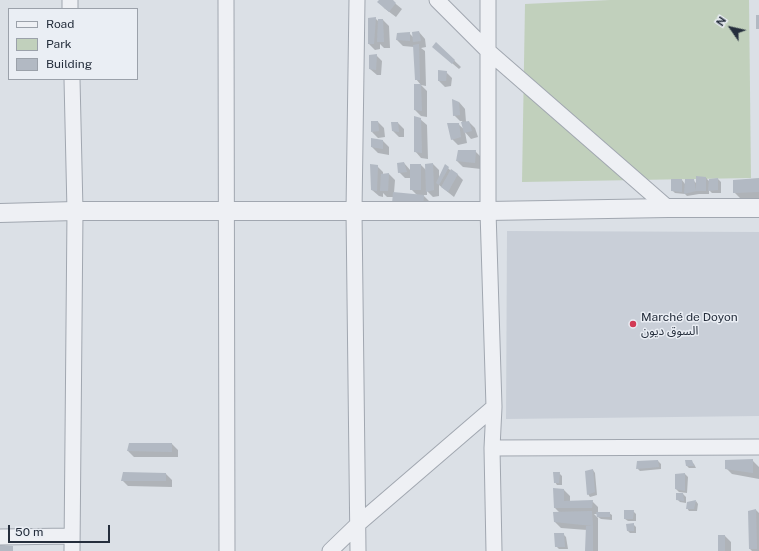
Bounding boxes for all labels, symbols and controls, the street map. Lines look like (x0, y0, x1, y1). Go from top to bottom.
legend (8, 8, 138, 80)
north arrow (711, 8, 751, 48)
text: N (714, 14, 728, 28)
text: Road (46, 17, 74, 31)
text: Park (46, 37, 72, 51)
text: Building (46, 57, 92, 71)
place label: Marché de Doyon السوق ديون (641, 310, 738, 338)
marker: Marché de Doyon السوق ديون (628, 319, 638, 329)
scale bar (10, 517, 112, 543)
text: 50 m (15, 525, 43, 539)

